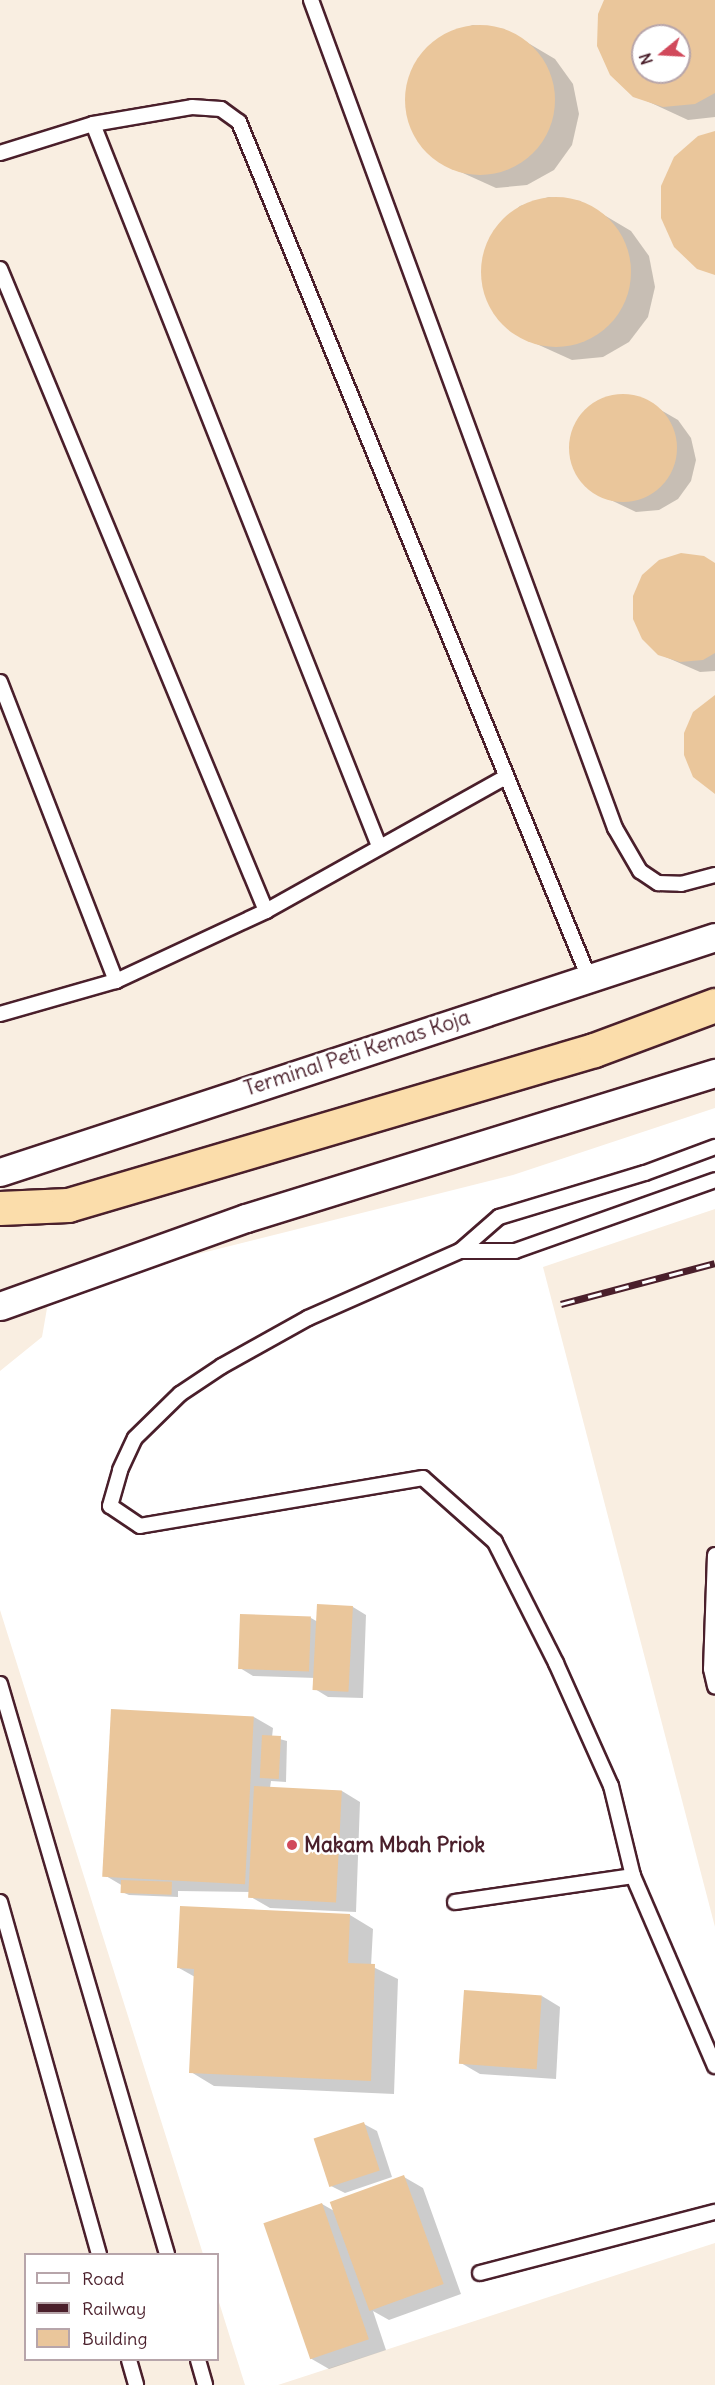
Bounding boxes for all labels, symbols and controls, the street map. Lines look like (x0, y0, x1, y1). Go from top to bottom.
north arrow (631, 24, 691, 84)
text: N (635, 51, 657, 67)
street label: Terminal Peti Kemas Koja (241, 1005, 473, 1101)
place label: Makam Mbah Priok (304, 1832, 485, 1858)
marker: Makam Mbah Priok (285, 1838, 299, 1852)
legend (24, 2253, 219, 2361)
text: Road (82, 2267, 124, 2290)
text: Railway (82, 2297, 146, 2320)
text: Building (82, 2327, 147, 2350)

